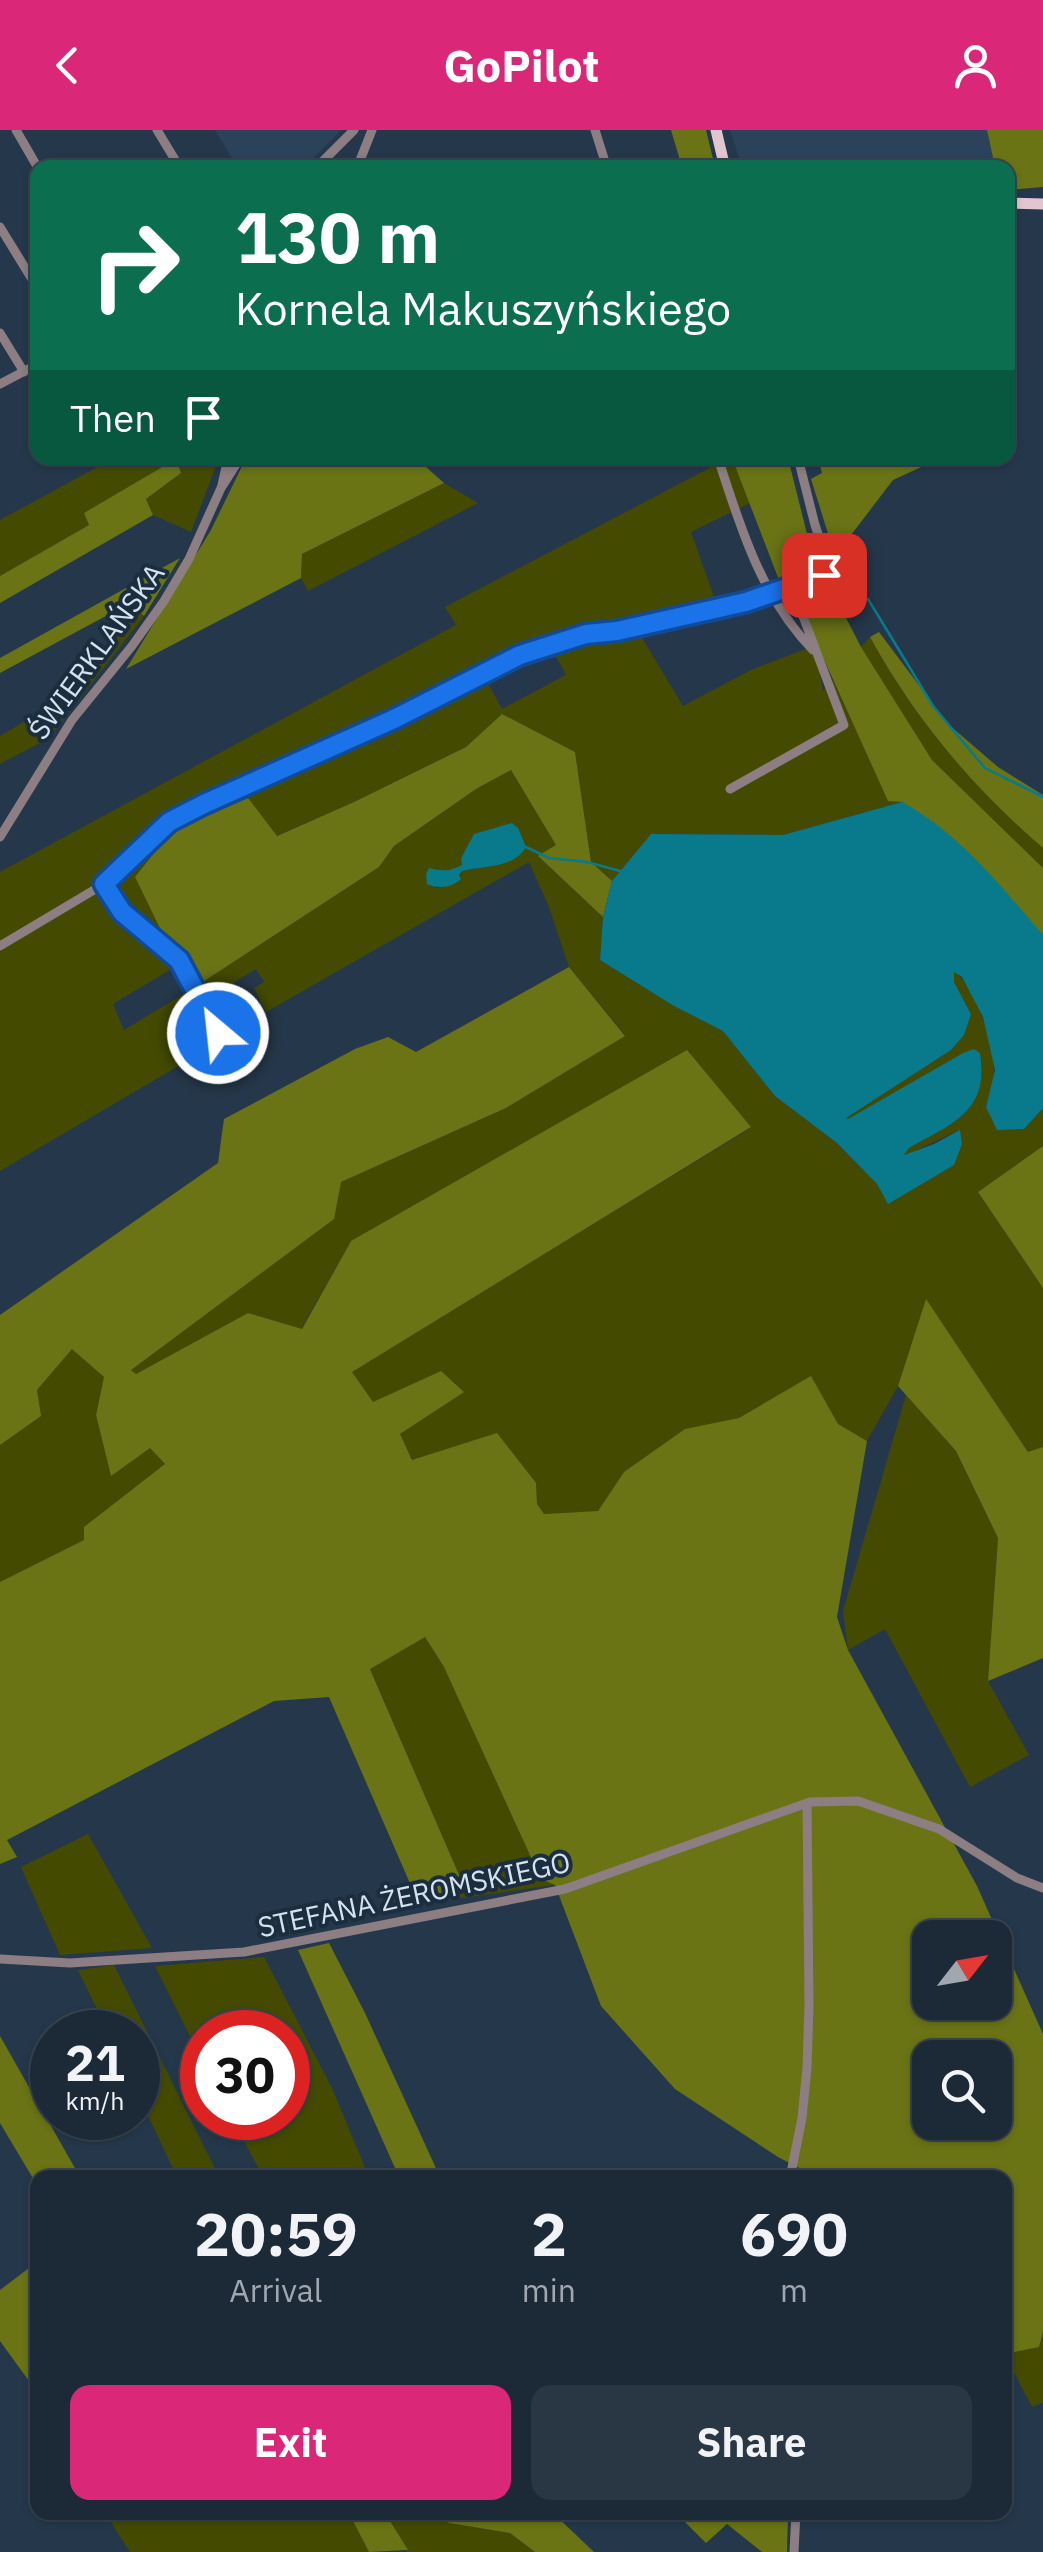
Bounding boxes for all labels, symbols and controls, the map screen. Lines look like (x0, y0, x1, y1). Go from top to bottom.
text: GoPilot (443, 36, 600, 94)
icon: back (40, 38, 95, 93)
icon: person (948, 38, 1003, 93)
text: 130 m (235, 191, 440, 282)
icon: right (70, 200, 200, 330)
text: Kornela Makuszyńskiego (235, 279, 731, 337)
icon: arrive (176, 390, 231, 445)
text: Then (70, 393, 156, 442)
pin (782, 533, 867, 618)
icon: arrive (797, 548, 852, 603)
street label: ŚWIERKLAŃSKA (20, 556, 172, 746)
position arrow (166, 981, 270, 1085)
street label: STEFANA ŻEROMSKIEGO (254, 1843, 574, 1945)
north arrow (912, 1920, 1012, 2020)
map controls (912, 1920, 1012, 2140)
speed limit sign: 30 (180, 2010, 310, 2140)
text: 21 (65, 2030, 125, 2095)
button: search (912, 2040, 1012, 2140)
text: km/h (66, 2084, 124, 2117)
text: 20:59 (194, 2194, 358, 2273)
text: 2 (531, 2194, 567, 2273)
text: 690 (740, 2194, 848, 2273)
text: Arrival (229, 2269, 323, 2311)
text: min (522, 2269, 576, 2311)
text: m (780, 2269, 808, 2311)
button: Exit (70, 2385, 511, 2500)
button: Share (531, 2385, 972, 2500)

